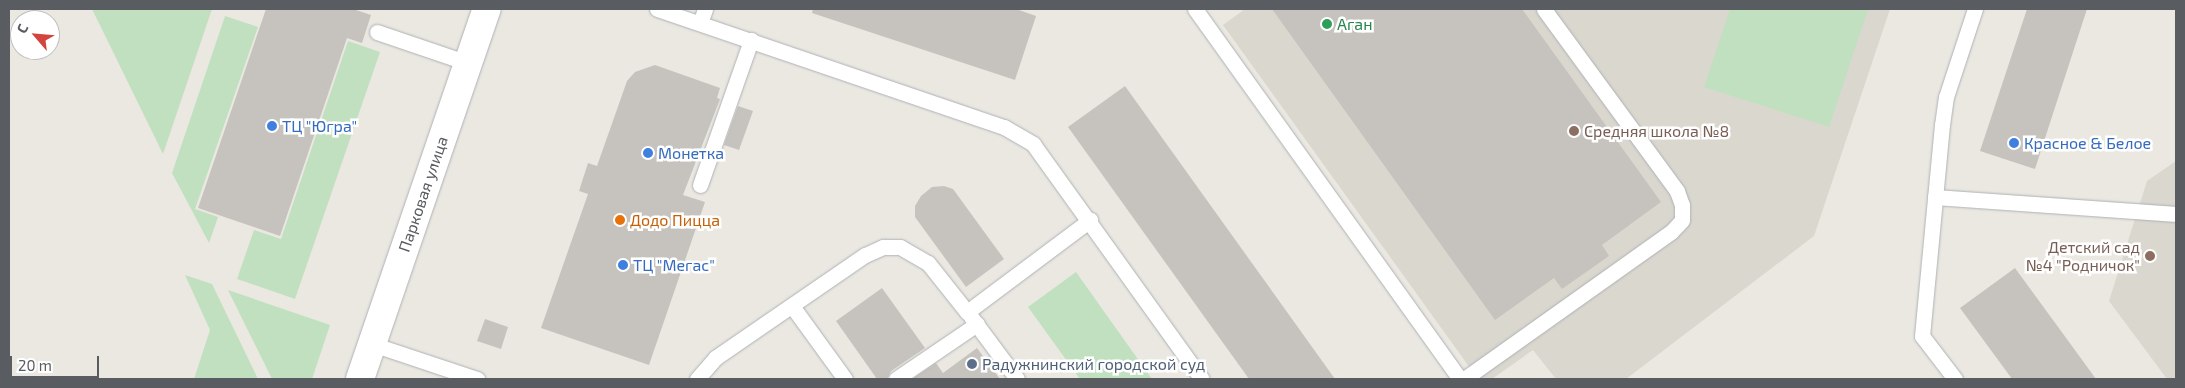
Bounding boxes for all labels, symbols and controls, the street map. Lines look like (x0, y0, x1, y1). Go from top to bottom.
north arrow (10, 10, 60, 60)
place label: Аган (1337, 14, 1372, 34)
marker: Аган (1321, 18, 1333, 30)
text: С (13, 21, 32, 36)
place label: ТЦ "Югра" (282, 116, 357, 136)
marker: ТЦ "Югра" (266, 120, 278, 132)
place label: Средняя школа №8 (1584, 121, 1729, 141)
marker: Средняя школа №8 (1568, 125, 1580, 137)
place label: Красное & Белое (2024, 133, 2151, 153)
street label: Парковая улица (394, 134, 452, 254)
marker: Красное & Белое (2008, 137, 2020, 149)
place label: Монетка (658, 143, 724, 163)
marker: Монетка (642, 147, 654, 159)
place label: Додо Пицца (630, 210, 720, 230)
marker: Додо Пицца (614, 214, 626, 226)
place label: Детский сад №4 "Родничок" (2026, 237, 2140, 275)
marker: Детский сад №4 "Родничок" (2144, 250, 2156, 262)
place label: ТЦ "Мегас" (633, 255, 715, 275)
marker: ТЦ "Мегас" (617, 259, 629, 271)
scale bar (12, 346, 101, 378)
place label: Радужнинский городской суд (982, 354, 1205, 374)
text: 20 m (18, 356, 52, 374)
marker: Радужнинский городской суд (966, 358, 978, 370)

